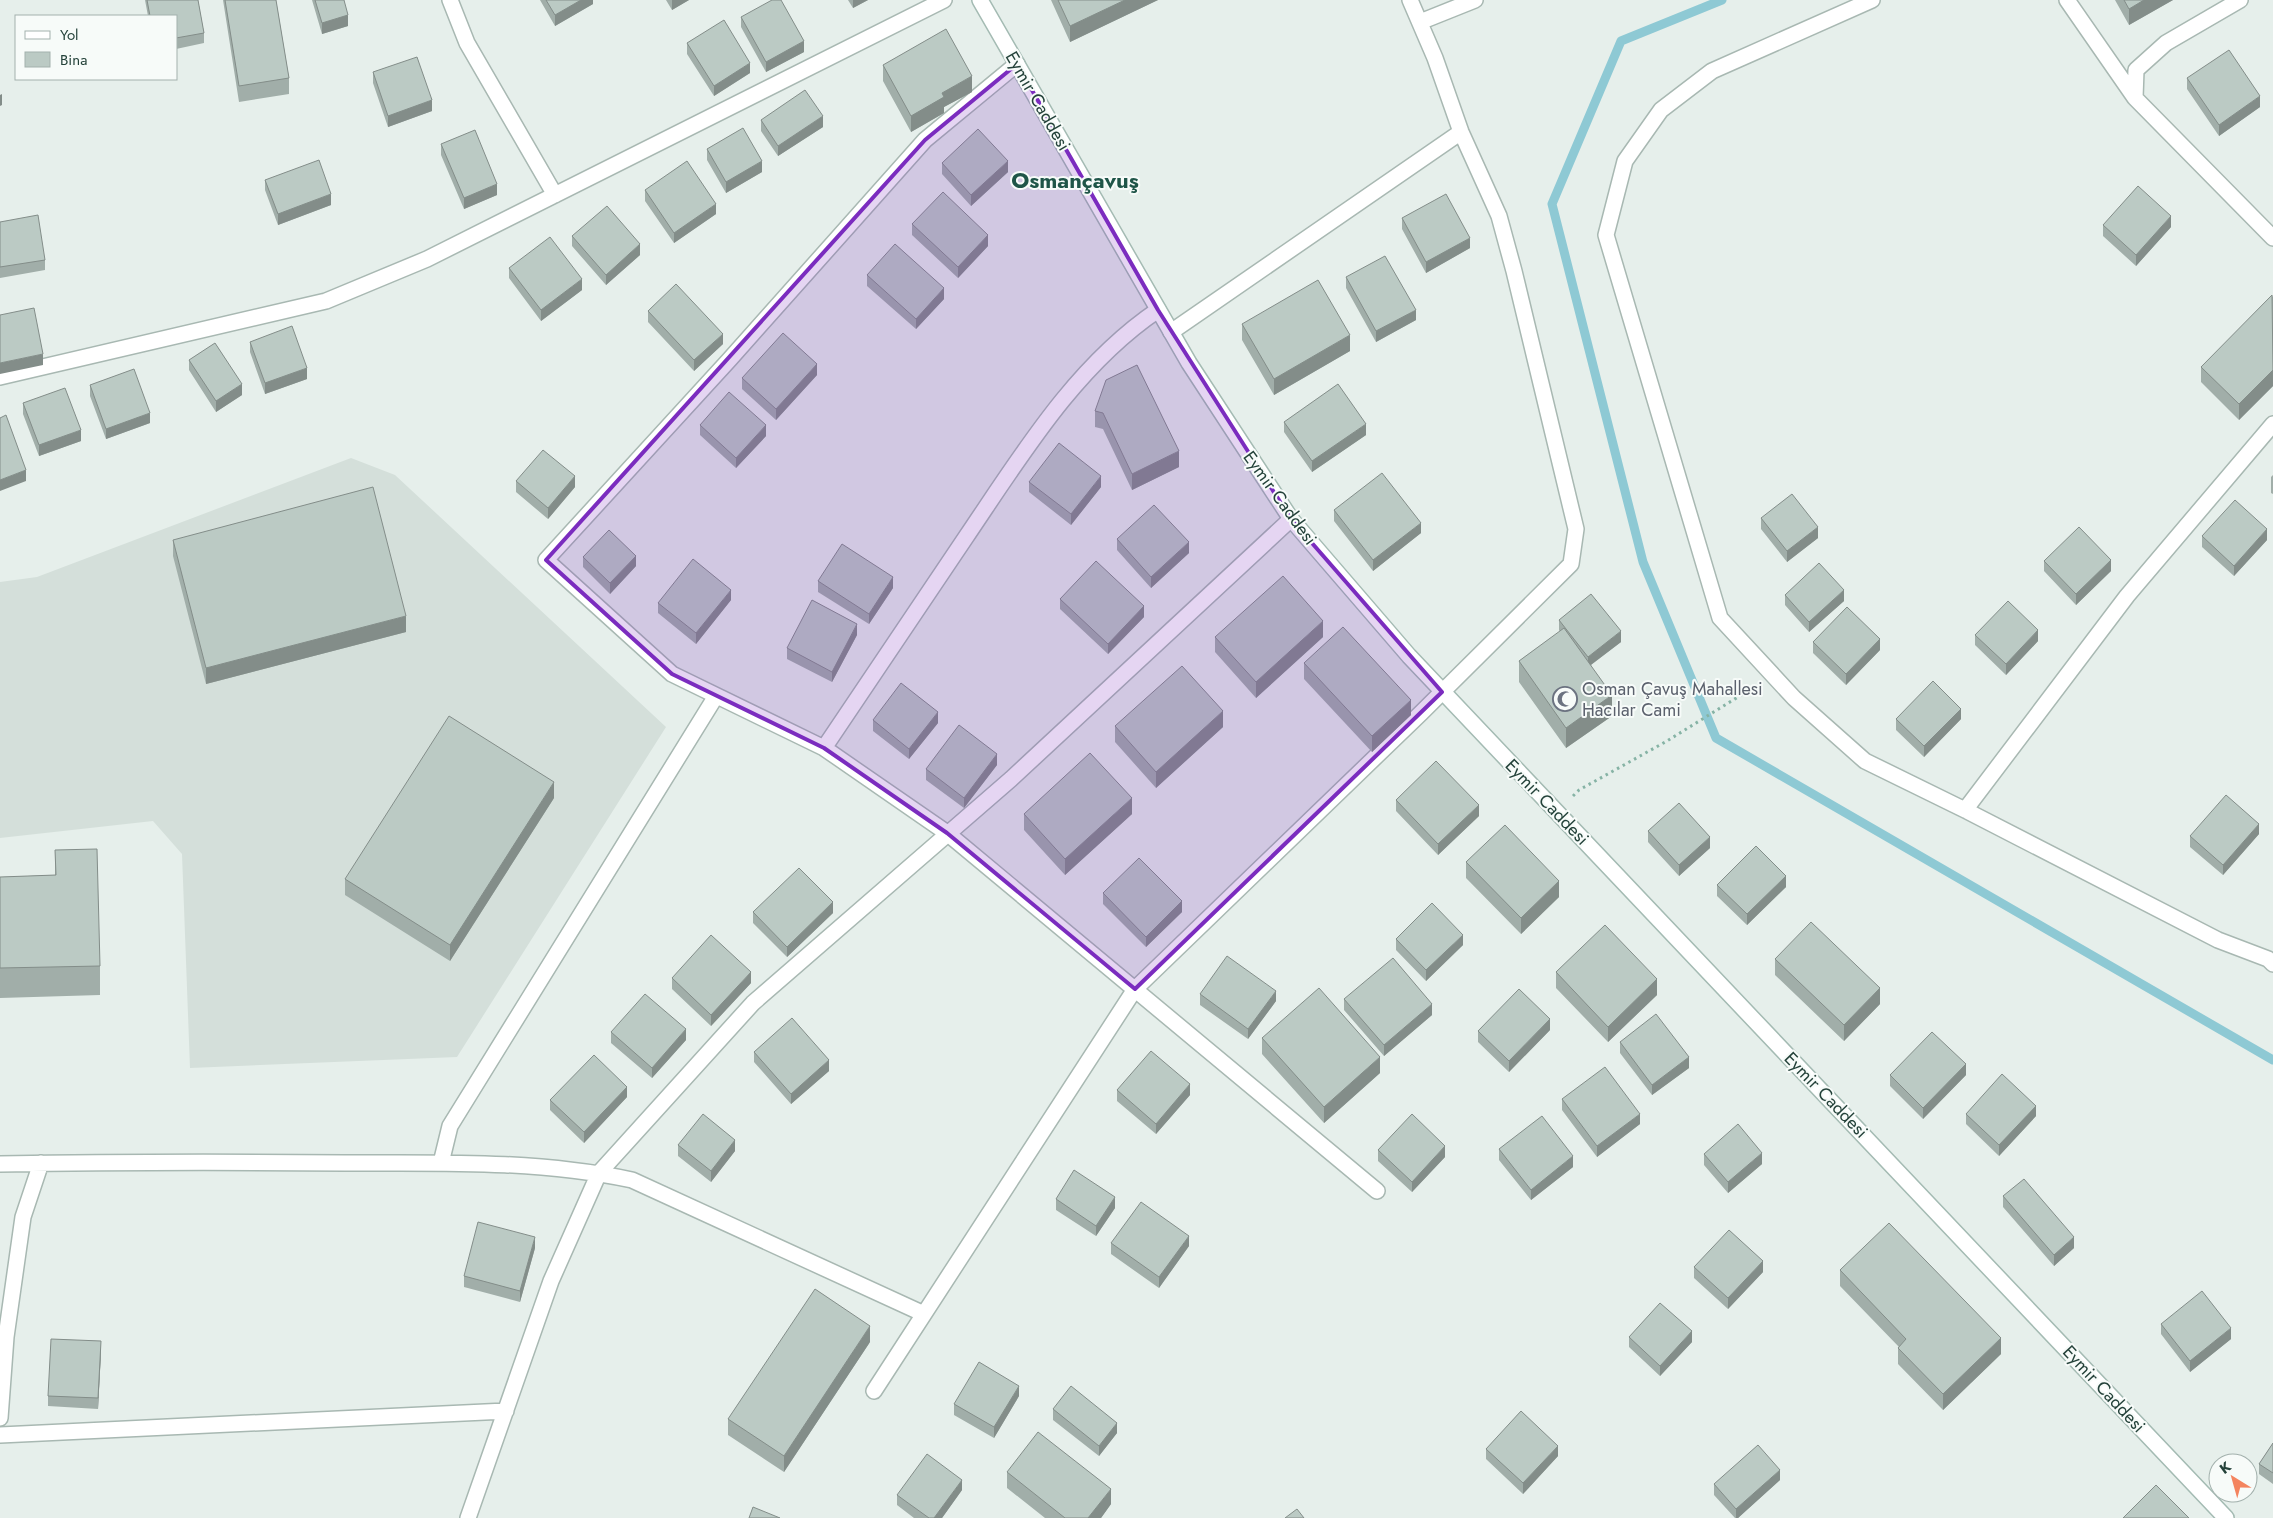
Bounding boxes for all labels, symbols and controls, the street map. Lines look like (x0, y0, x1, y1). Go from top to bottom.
legend (15, 15, 178, 80)
text: Yol (60, 24, 79, 46)
street label: Eymir Caddesi (999, 47, 1077, 155)
text: Bina (60, 49, 87, 71)
district label: Osmançavuş (1011, 164, 1139, 196)
street label: Eymir Caddesi (1237, 446, 1323, 550)
place label: Osman Çavuş Mahallesi Hacılar Cami (1582, 676, 1763, 723)
mosque icon: Osman Çavuş Mahallesi Hacılar Cami (1552, 686, 1578, 712)
street label: Eymir Caddesi (1499, 753, 1595, 851)
street label: Eymir Caddesi (1778, 1046, 1874, 1144)
street label: Eymir Caddesi (2057, 1340, 2151, 1438)
north arrow (2208, 1453, 2258, 1503)
text: K (2215, 1457, 2235, 1479)

